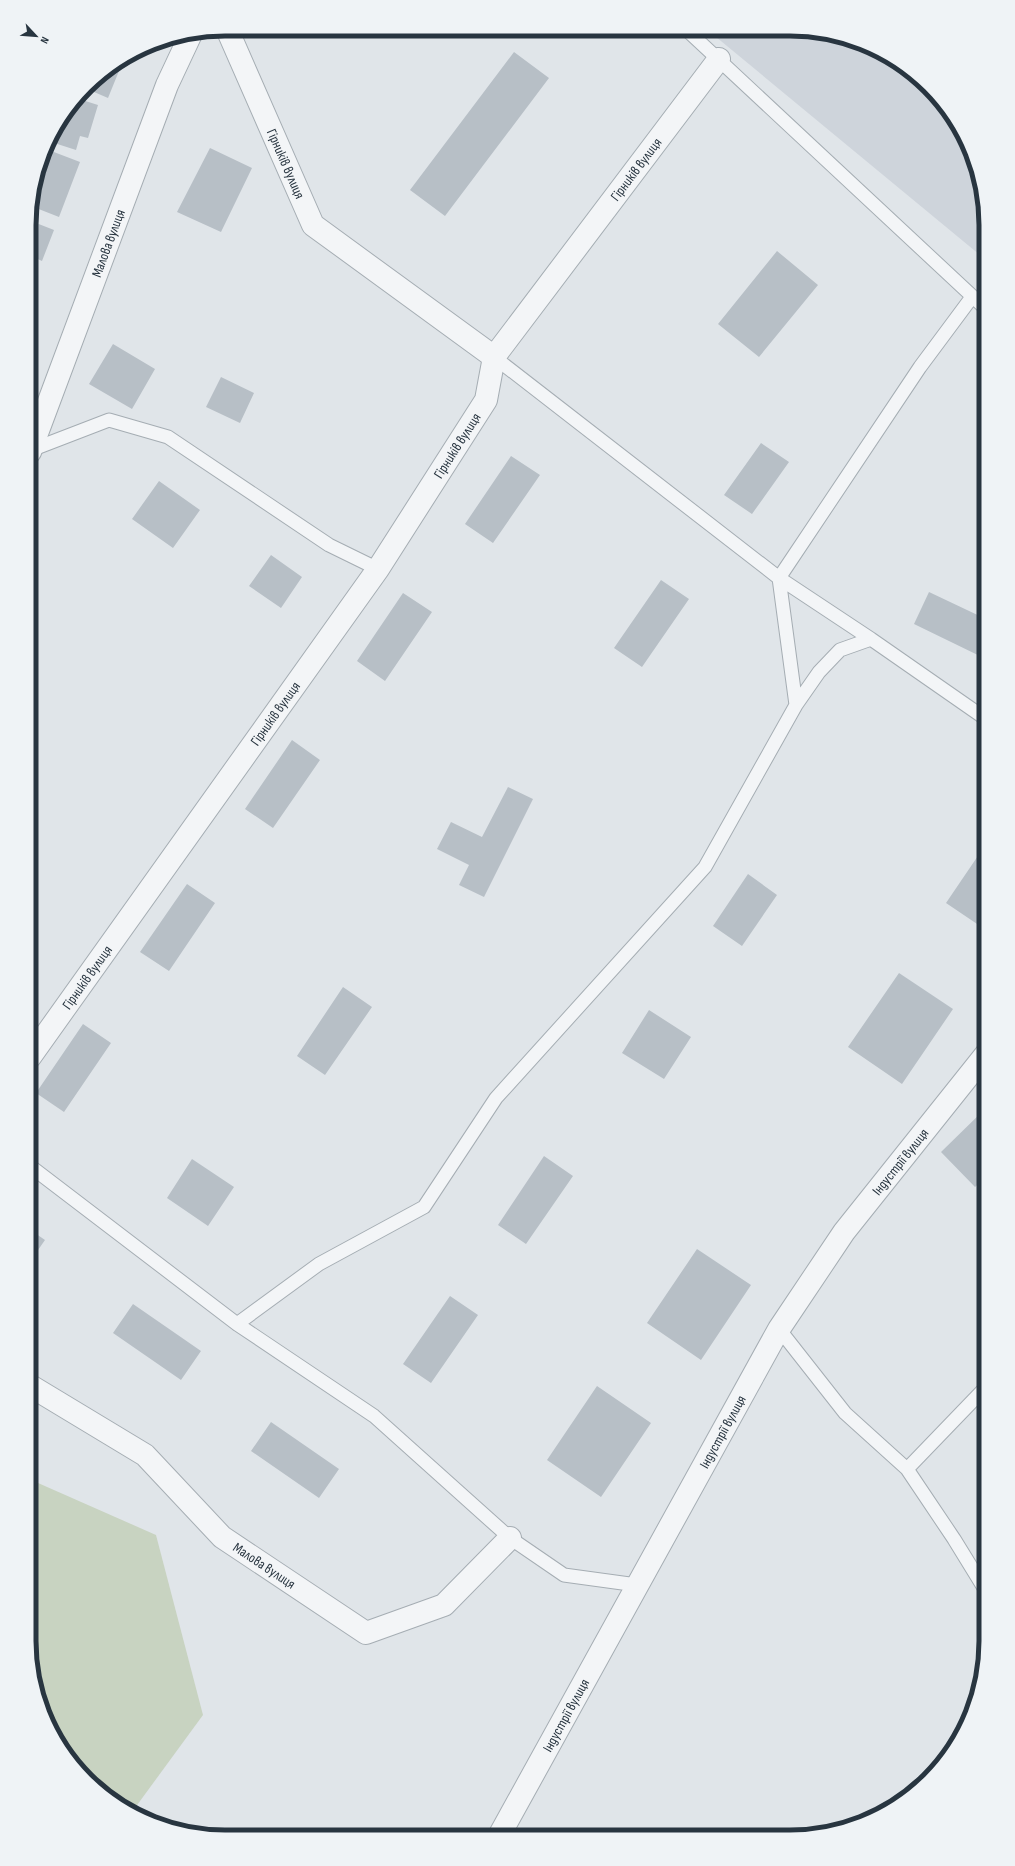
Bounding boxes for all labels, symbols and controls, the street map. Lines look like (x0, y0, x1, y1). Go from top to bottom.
north arrow (16, 16, 56, 56)
text: N (37, 35, 52, 46)
street label: Гірників вулиця (263, 126, 309, 201)
street label: Гірників вулиця (607, 134, 665, 204)
street label: Малова вулиця (88, 207, 128, 279)
street label: Гірників вулиця (430, 409, 484, 481)
street label: Гірників вулиця (246, 678, 304, 749)
street label: Гірників вулиця (58, 942, 115, 1012)
street label: Індустрії вулиця (868, 1125, 932, 1199)
street label: Індустрії вулиця (695, 1392, 749, 1471)
street label: Малова вулиця (230, 1538, 299, 1592)
street label: Індустрії вулиця (539, 1676, 593, 1755)

